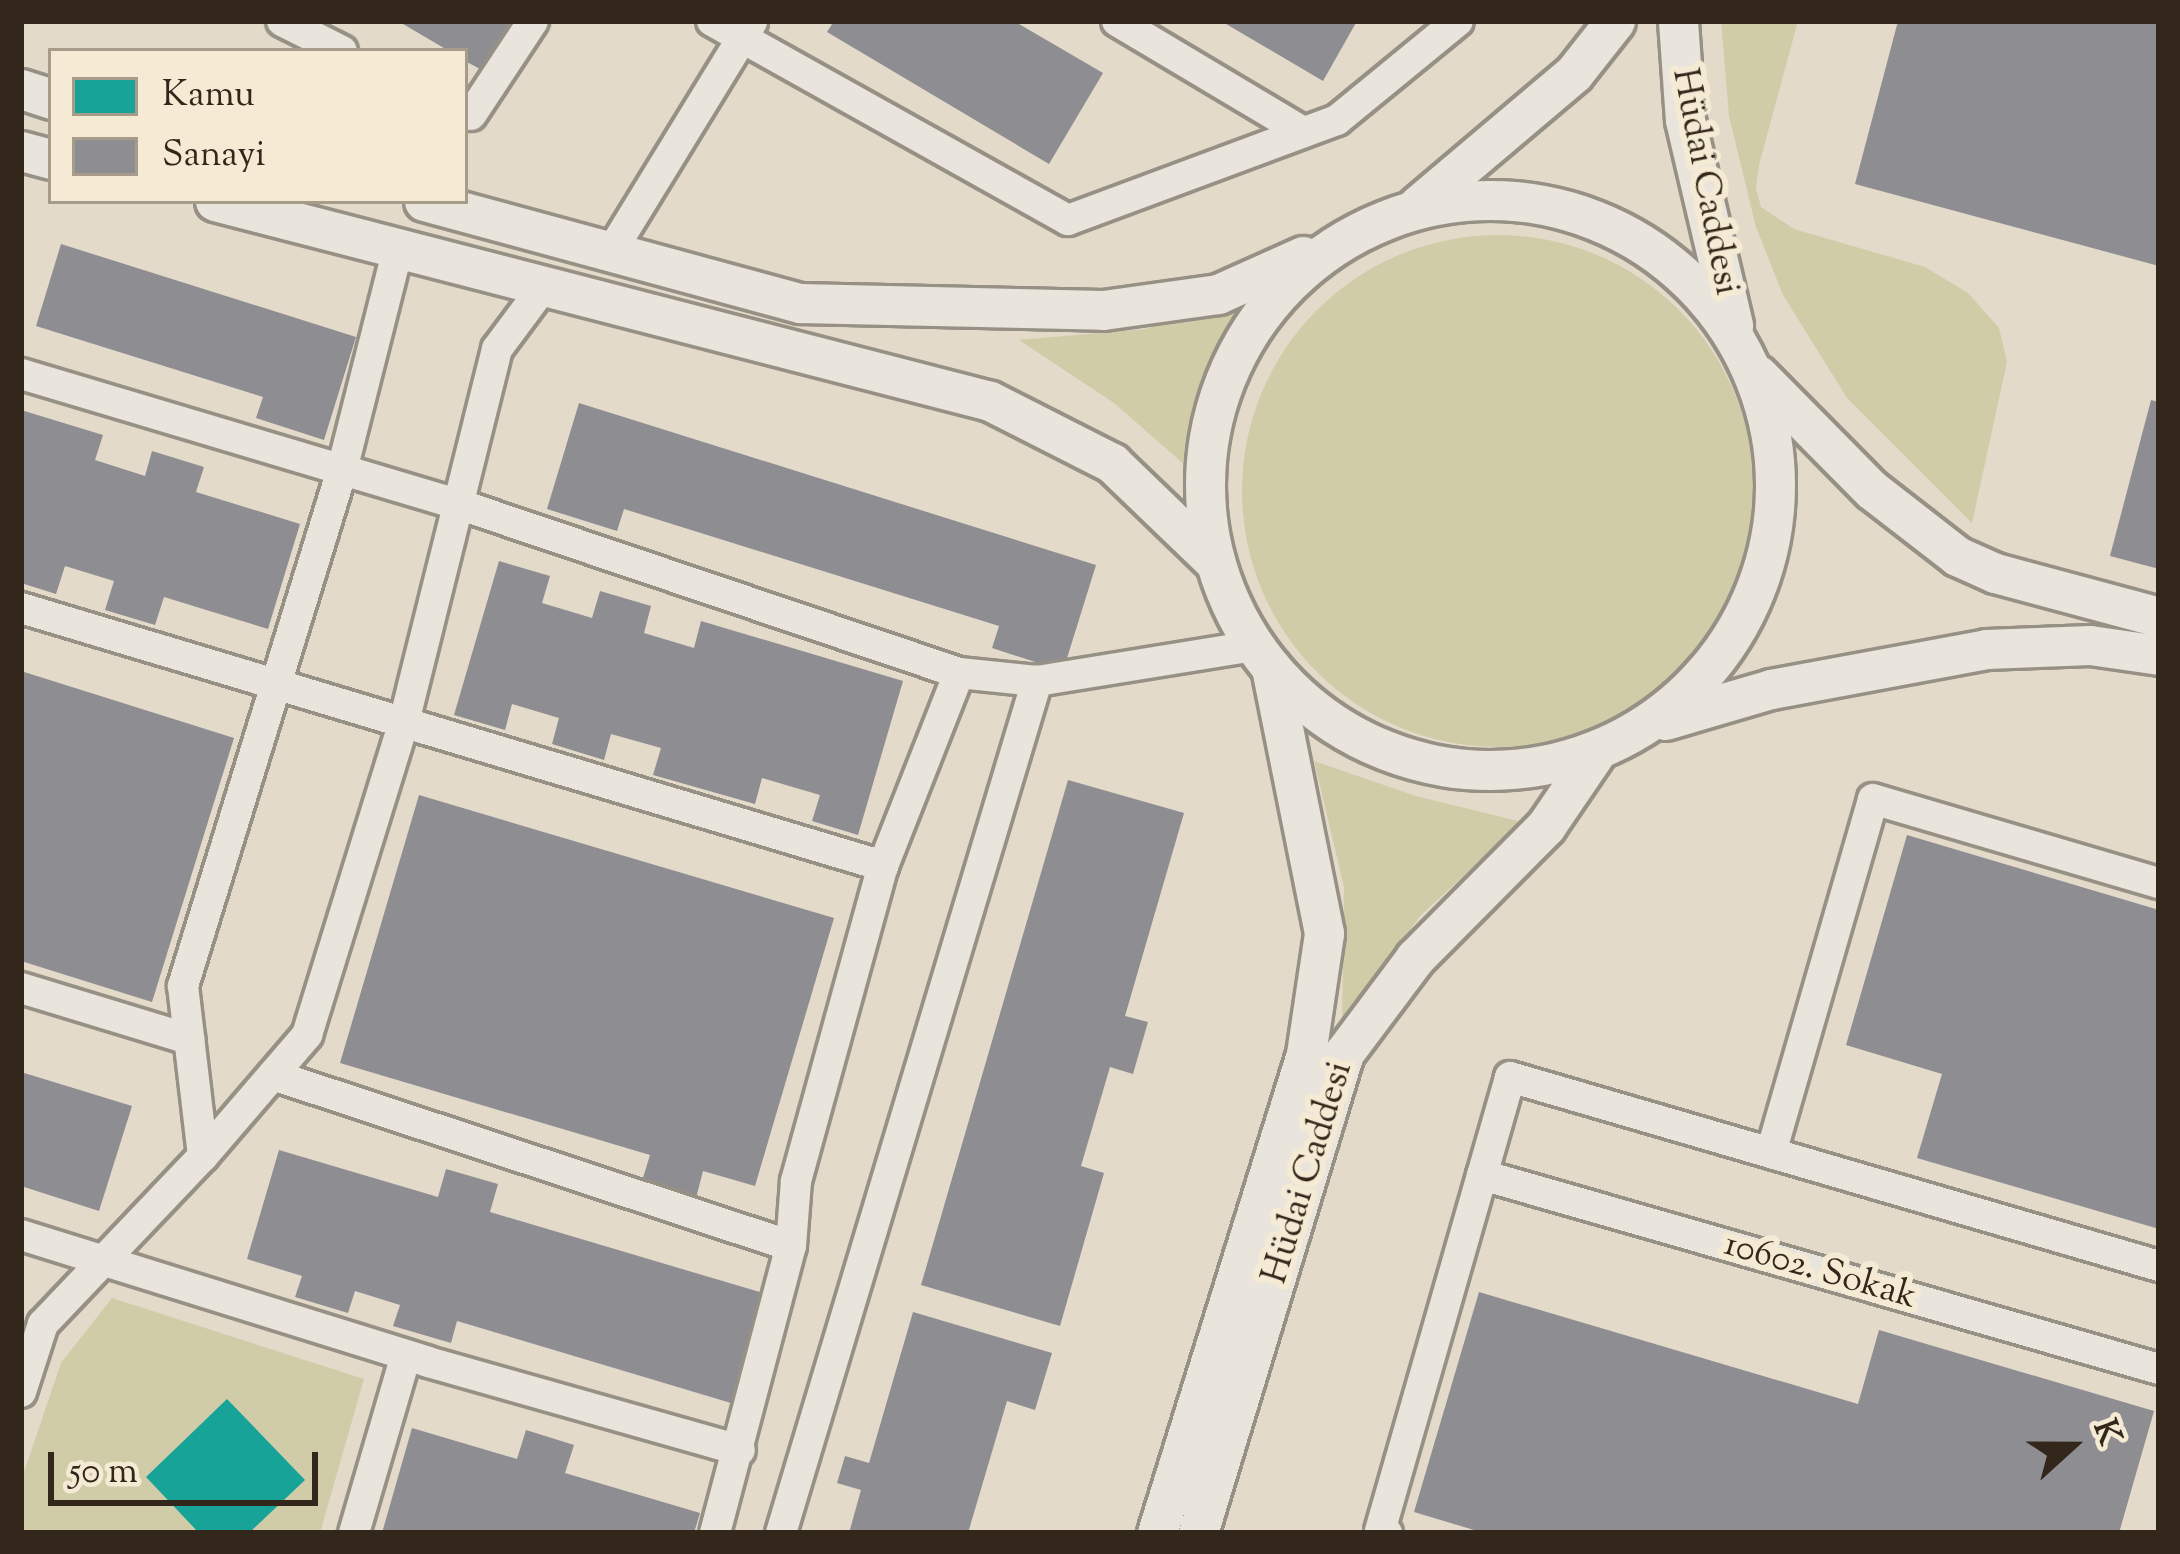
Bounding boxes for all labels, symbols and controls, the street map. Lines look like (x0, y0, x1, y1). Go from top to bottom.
legend (48, 48, 468, 204)
street label: Hüdai Caddesi (1661, 65, 1747, 299)
text: Kamu (162, 70, 255, 122)
text: Sanayi (162, 130, 266, 182)
street label: Hüdai Caddesi (1255, 1057, 1363, 1289)
street label: 10602. Sokak (1719, 1224, 1921, 1320)
north arrow (2012, 1386, 2132, 1506)
text: K (2079, 1413, 2132, 1453)
scale bar (54, 1428, 324, 1502)
text: 50 m (69, 1447, 138, 1499)

